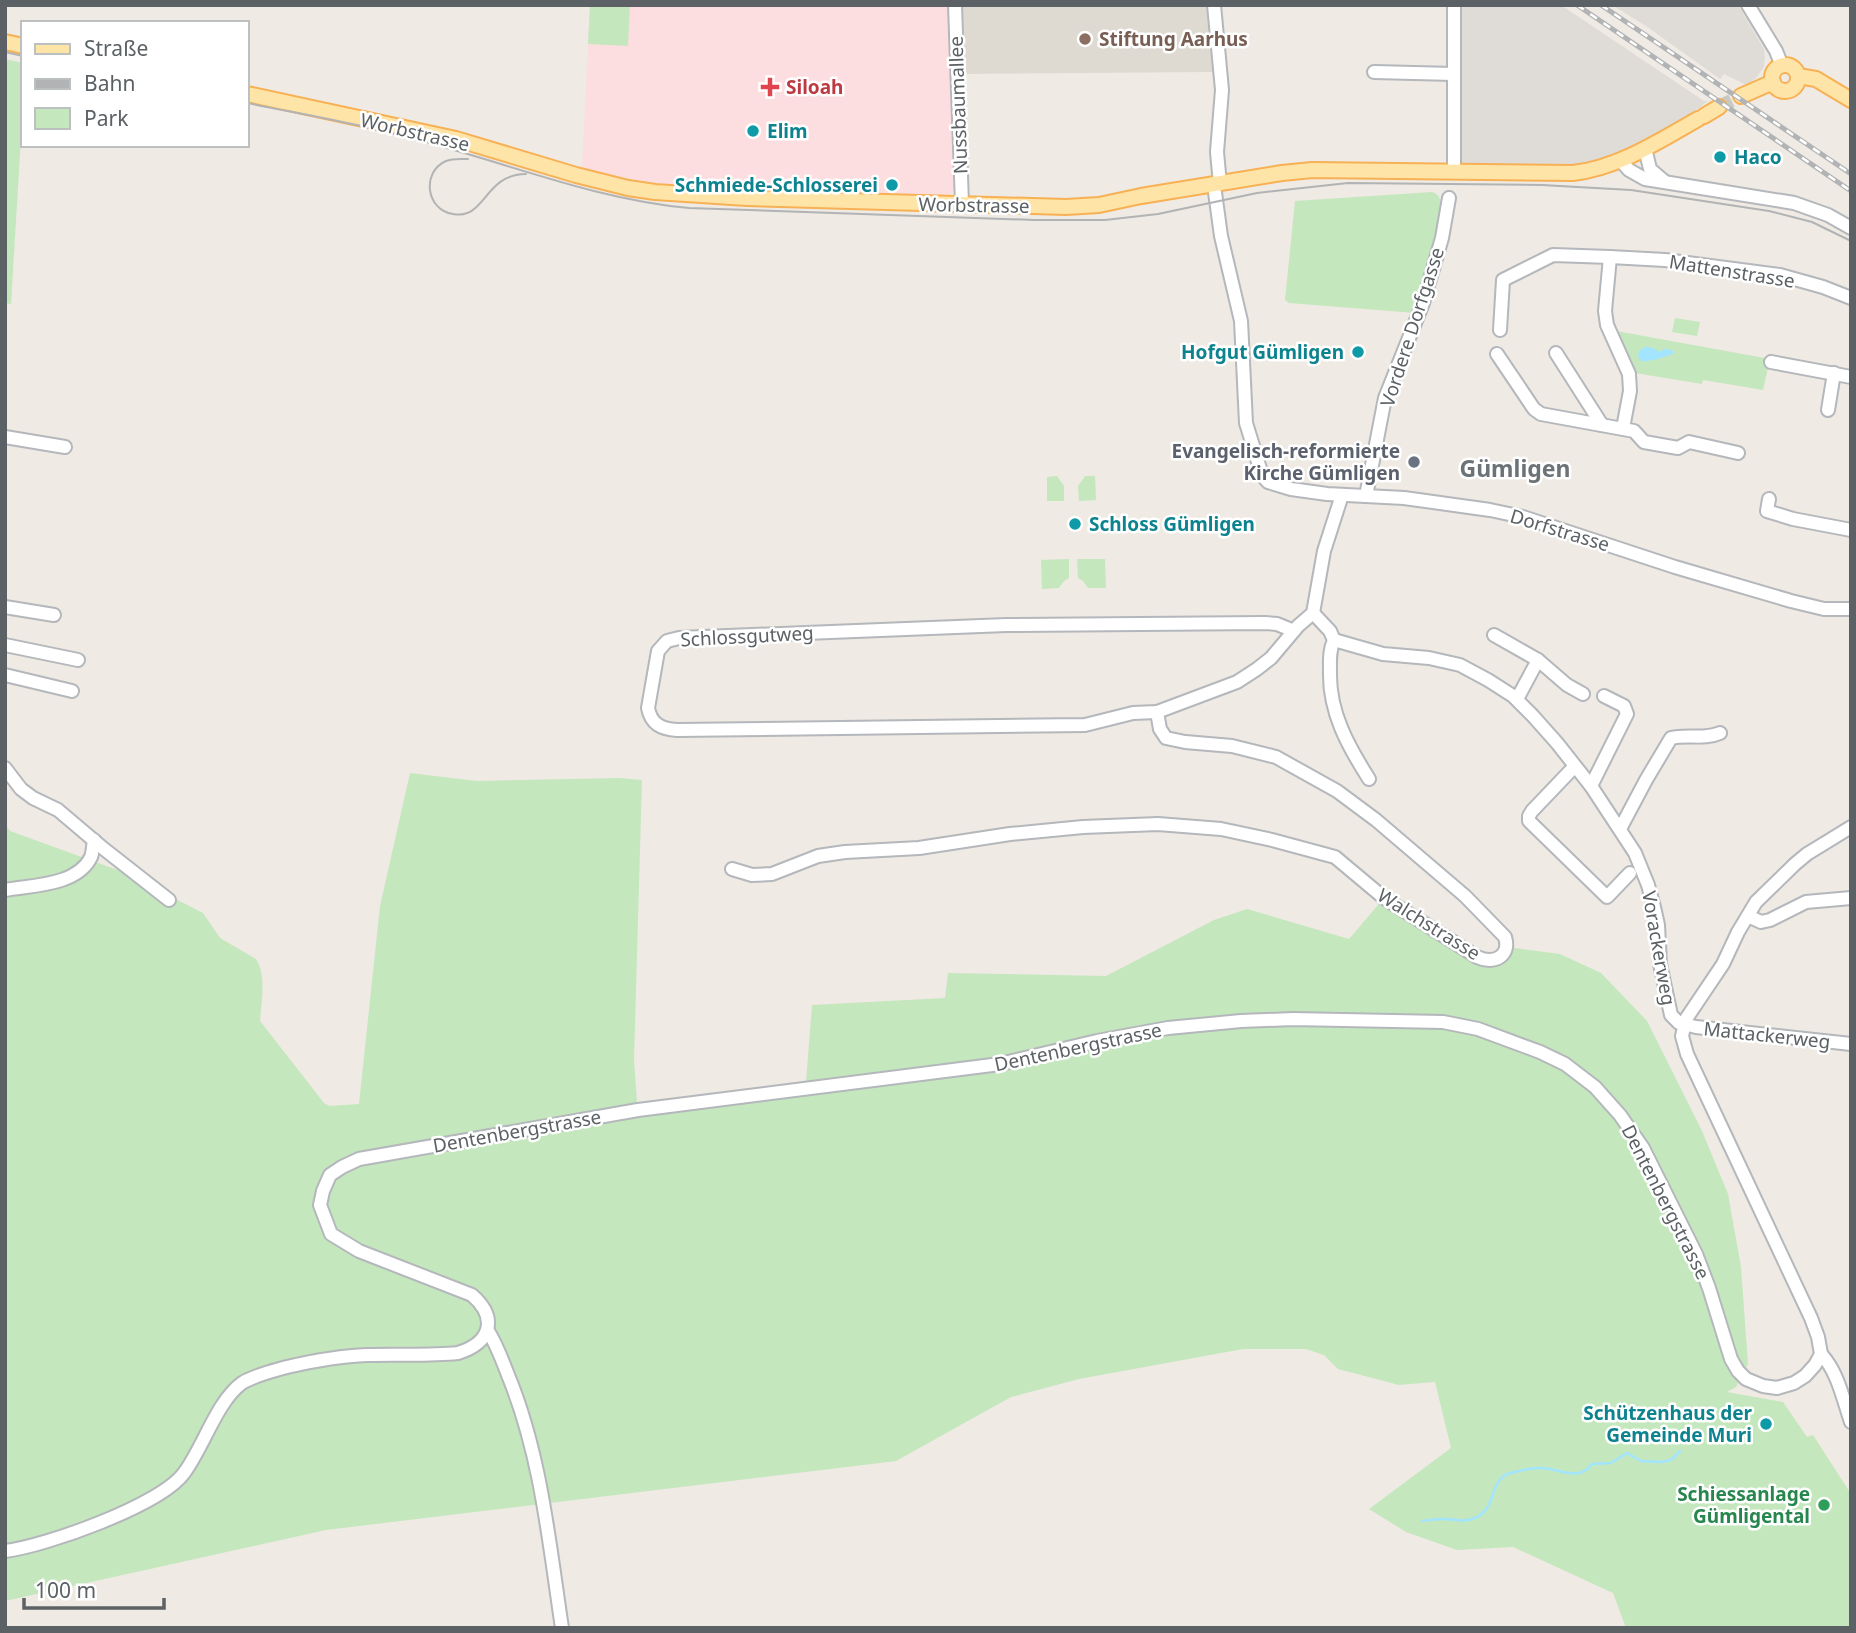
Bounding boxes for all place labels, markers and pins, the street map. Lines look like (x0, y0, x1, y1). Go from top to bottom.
place label: Stiftung Aarhus (1099, 26, 1248, 52)
marker: Stiftung Aarhus (1077, 31, 1093, 47)
place label: Siloah (786, 74, 843, 100)
marker: Siloah (760, 77, 780, 97)
place label: Elim (767, 118, 808, 144)
marker: Elim (745, 123, 761, 139)
place label: Haco (1734, 144, 1782, 170)
marker: Haco (1712, 149, 1728, 165)
place label: Schmiede-Schlosserei (675, 172, 878, 198)
marker: Schmiede-Schlosserei (884, 177, 900, 193)
place label: Hofgut Gümligen (1181, 339, 1344, 365)
marker: Hofgut Gümligen (1350, 344, 1366, 360)
place label: Evangelisch-reformierte Kirche Gümligen (1172, 438, 1400, 486)
marker: Evangelisch-reformierte Kirche Gümligen (1406, 454, 1422, 470)
place label: Schloss Gümligen (1089, 511, 1255, 537)
marker: Schloss Gümligen (1067, 516, 1083, 532)
place label: Schützenhaus der Gemeinde Muri (1583, 1400, 1753, 1448)
marker: Schützenhaus der Gemeinde Muri (1758, 1416, 1774, 1432)
place label: Schiessanlage Gümligental (1677, 1481, 1810, 1529)
marker: Schiessanlage Gümligental (1816, 1497, 1832, 1513)

